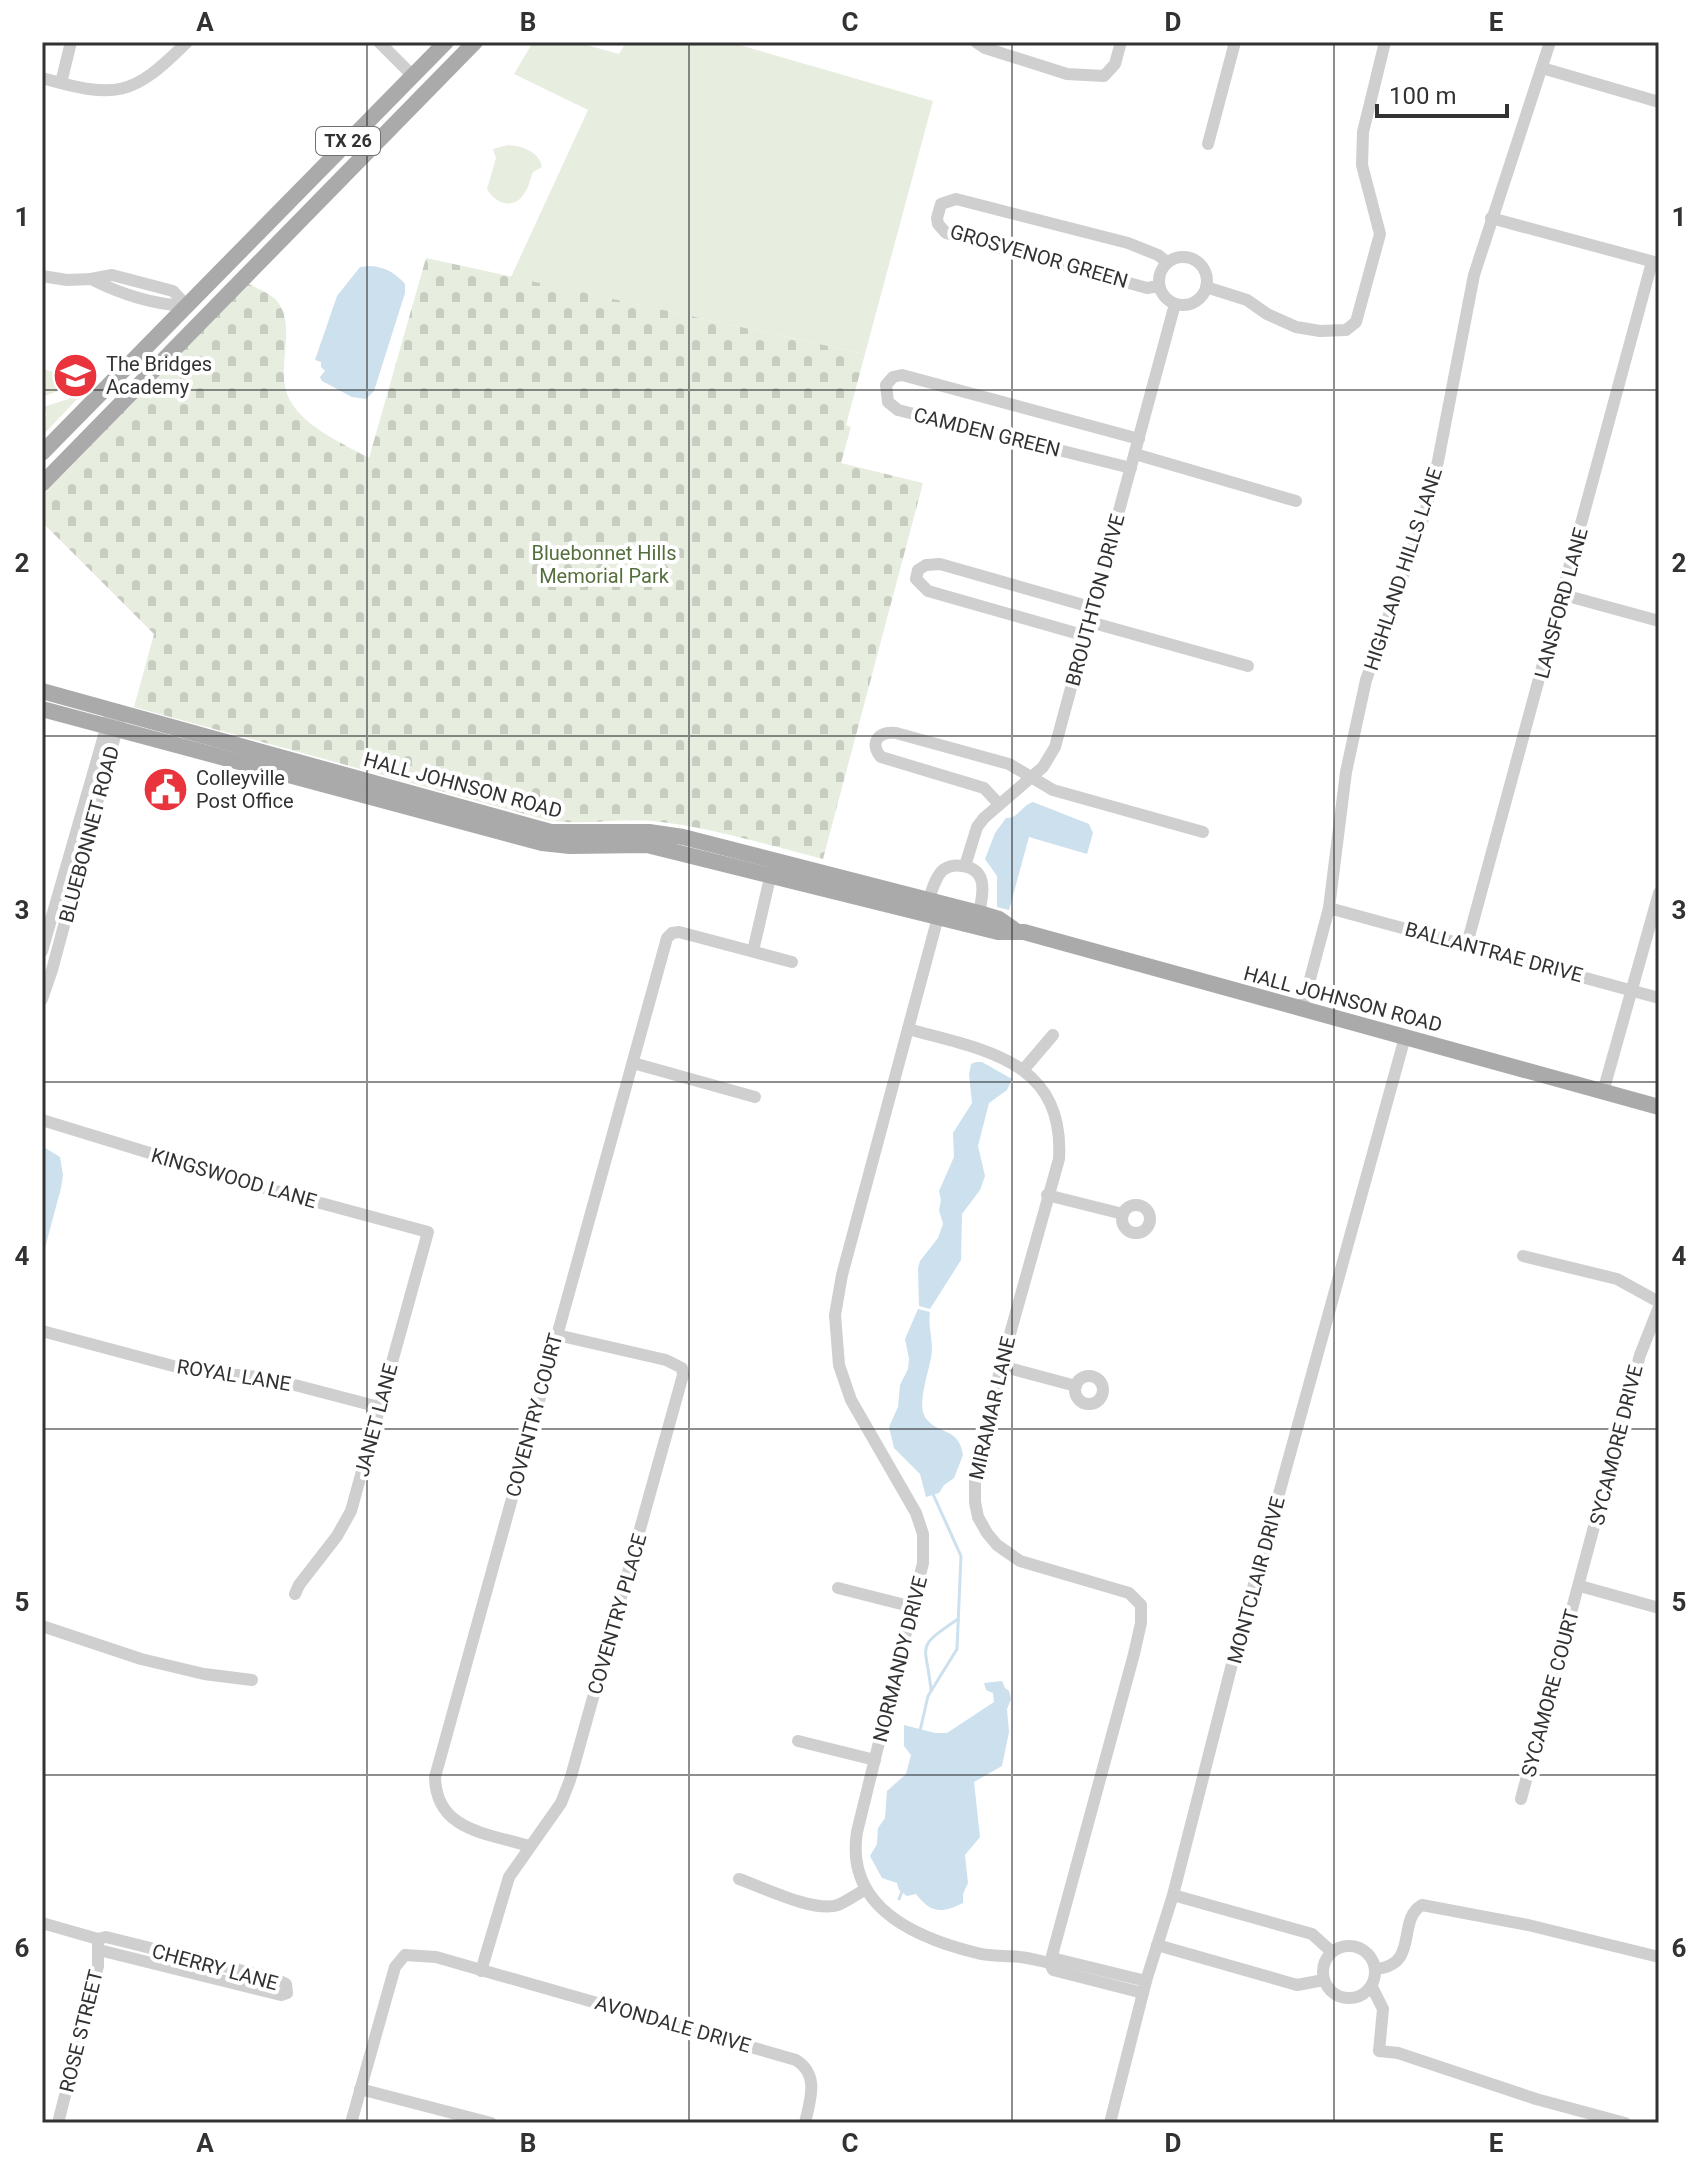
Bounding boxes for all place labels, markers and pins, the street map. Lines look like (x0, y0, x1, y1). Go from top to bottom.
school or university icon: The Bridges Academy (51, 351, 99, 399)
place label: The Bridges Academy (106, 352, 212, 399)
public building icon: Colleyville Post Office (141, 766, 189, 814)
place label: Colleyville Post Office (196, 766, 294, 813)

